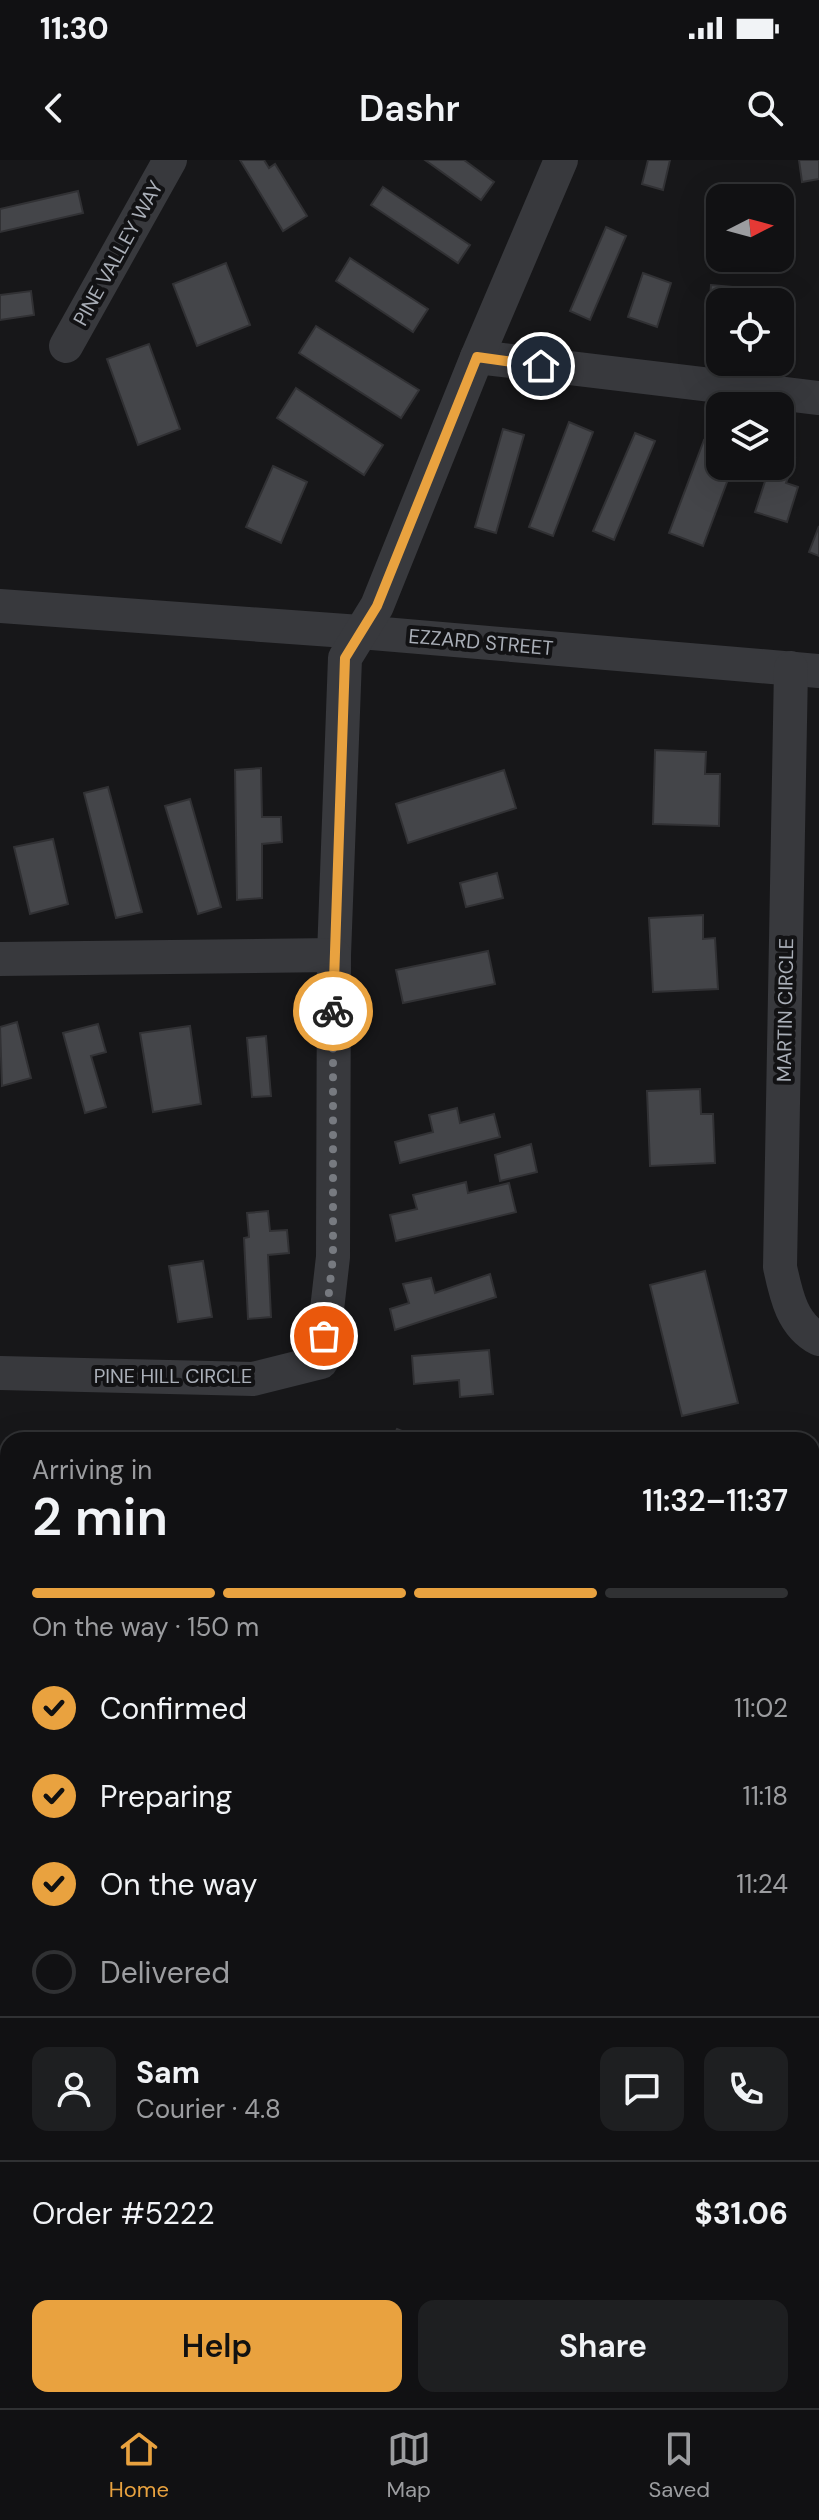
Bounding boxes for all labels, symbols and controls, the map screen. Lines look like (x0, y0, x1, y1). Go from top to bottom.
text: 11:30 (40, 9, 109, 48)
text: Dashr (359, 85, 460, 132)
icon: back (32, 86, 76, 130)
icon: search (743, 86, 787, 130)
street label: PINE VALLEY WAY (67, 175, 169, 330)
north arrow (706, 184, 794, 272)
map controls (706, 184, 794, 480)
button: locate (706, 288, 794, 376)
pin (507, 332, 575, 400)
icon: home (519, 344, 563, 388)
button: layers (706, 392, 794, 480)
street label: EZZARD STREET (407, 623, 555, 661)
street label: MARTIN CIRCLE (771, 938, 799, 1082)
courier (293, 971, 373, 1051)
icon: bike (311, 989, 355, 1033)
pin (290, 1302, 358, 1370)
icon: bag (302, 1314, 346, 1358)
street label: PINE HILL CIRCLE (94, 1363, 252, 1389)
text: Arriving in (32, 1453, 152, 1487)
text: 11:32–11:37 (642, 1481, 788, 1520)
text: 2 min (32, 1483, 168, 1551)
text: On the way · 150 m (32, 1610, 259, 1644)
icon: check (32, 1686, 76, 1730)
text: Confirmed (100, 1689, 247, 1728)
text: 11:02 (734, 1691, 788, 1725)
icon: check (32, 1774, 76, 1818)
text: Preparing (100, 1777, 232, 1816)
text: 11:18 (743, 1779, 788, 1813)
icon: check (32, 1862, 76, 1906)
text: On the way (100, 1865, 257, 1904)
text: 11:24 (736, 1867, 788, 1901)
text: Delivered (100, 1953, 230, 1992)
button: person (32, 2047, 116, 2131)
button: chat (600, 2047, 684, 2131)
button: phone (704, 2047, 788, 2131)
text: Sam (136, 2053, 200, 2092)
text: Courier · 4.8 (136, 2092, 281, 2126)
text: Order #5222 (32, 2194, 214, 2233)
text: $31.06 (695, 2194, 788, 2233)
button: Help (32, 2300, 402, 2392)
button: Share (418, 2300, 788, 2392)
tab: Home (109, 2427, 169, 2504)
tab: Map (387, 2427, 431, 2504)
tab: Saved (648, 2427, 710, 2504)

